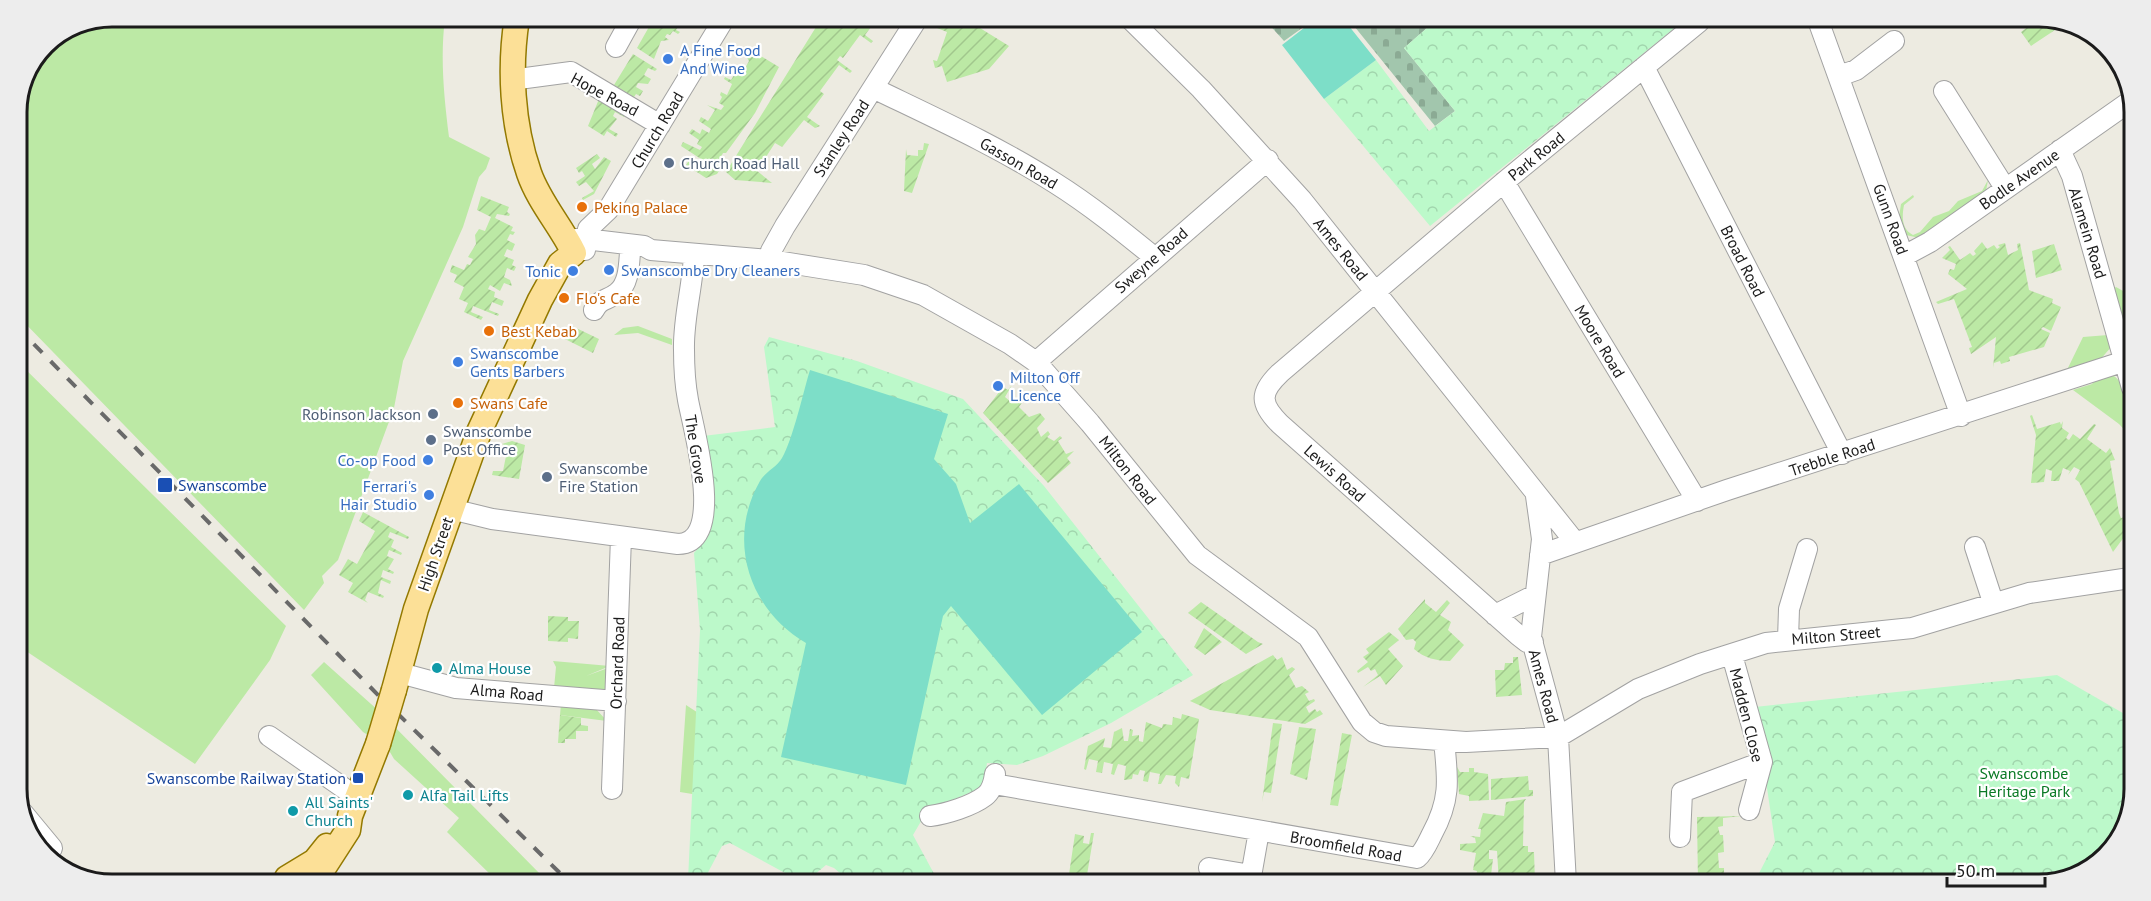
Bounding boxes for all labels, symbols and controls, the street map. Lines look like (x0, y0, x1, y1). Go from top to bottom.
place label: A Fine Food And Wine (680, 40, 761, 78)
marker: A Fine Food And Wine (661, 52, 675, 66)
street label: Hope Road (568, 68, 642, 120)
street label: Church Road (626, 88, 688, 172)
street label: Stanley Road (809, 96, 873, 180)
street label: Park Road (1504, 127, 1568, 185)
street label: Gasson Road (976, 133, 1062, 193)
street label: Bodle Avenue (1975, 144, 2063, 214)
place label: Church Road Hall (681, 153, 800, 173)
marker: Church Road Hall (662, 156, 676, 170)
street label: Gunn Road (1869, 181, 1913, 257)
street label: Alamein Road (2065, 185, 2111, 281)
place label: Peking Palace (594, 197, 688, 217)
marker: Peking Palace (575, 200, 589, 214)
street label: Ames Road (1310, 213, 1372, 285)
street label: Broad Road (1716, 222, 1770, 300)
street label: Sweyne Road (1110, 223, 1192, 297)
place label: Swanscombe Dry Cleaners (621, 260, 800, 280)
place label: Tonic (525, 261, 561, 281)
marker: Swanscombe Dry Cleaners (602, 263, 616, 277)
marker: Tonic (566, 264, 580, 278)
place label: Flo's Cafe (576, 288, 640, 308)
marker: Flo's Cafe (557, 291, 571, 305)
street label: Moore Road (1570, 301, 1630, 381)
place label: Best Kebab (501, 321, 577, 341)
marker: Best Kebab (482, 324, 496, 338)
place label: Swanscombe Gents Barbers (470, 343, 565, 381)
marker: Swanscombe Gents Barbers (451, 355, 465, 369)
place label: Milton Off Licence (1010, 367, 1081, 405)
marker: Milton Off Licence (991, 379, 1005, 393)
place label: Swans Cafe (470, 393, 548, 413)
marker: Swans Cafe (451, 396, 465, 410)
place label: Robinson Jackson (302, 404, 421, 424)
marker: Robinson Jackson (426, 407, 440, 421)
street label: The Grove (681, 413, 711, 485)
place label: Swanscombe Post Office (443, 421, 532, 459)
street label: Milton Road (1095, 431, 1161, 509)
marker: Swanscombe Post Office (424, 433, 438, 447)
street label: Trebble Road (1787, 434, 1877, 480)
street label: Lewis Road (1300, 440, 1370, 506)
place label: Co-op Food (338, 450, 416, 470)
marker: Co-op Food (421, 453, 435, 467)
place label: Swanscombe Fire Station (559, 458, 648, 496)
marker: Swanscombe Fire Station (540, 470, 554, 484)
place label: Swanscombe (178, 475, 267, 495)
marker: Swanscombe (156, 476, 174, 494)
place label: Ferrari's Hair Studio (340, 476, 417, 514)
marker: Ferrari's Hair Studio (422, 488, 436, 502)
street label: High Street (413, 514, 457, 594)
street label: Orchard Road (605, 616, 629, 710)
street label: Milton Street (1791, 621, 1882, 649)
street label: Ames Road (1525, 647, 1563, 725)
place label: Alma House (449, 658, 531, 678)
marker: Alma House (430, 661, 444, 675)
street label: Madden Close (1726, 666, 1768, 764)
street label: Alma Road (470, 679, 544, 705)
park label: Swanscombe Heritage Park (1978, 763, 2071, 801)
place label: Swanscombe Railway Station (147, 768, 346, 788)
marker: Swanscombe Railway Station (351, 771, 365, 785)
place label: Alfa Tail Lifts (420, 785, 509, 805)
marker: Alfa Tail Lifts (401, 788, 415, 802)
place label: All Saints' Church (305, 792, 373, 830)
marker: All Saints' Church (286, 804, 300, 818)
street label: Broomfield Road (1289, 826, 1403, 866)
scale bar (1947, 850, 2044, 888)
text: 50 m (1956, 859, 1995, 882)

